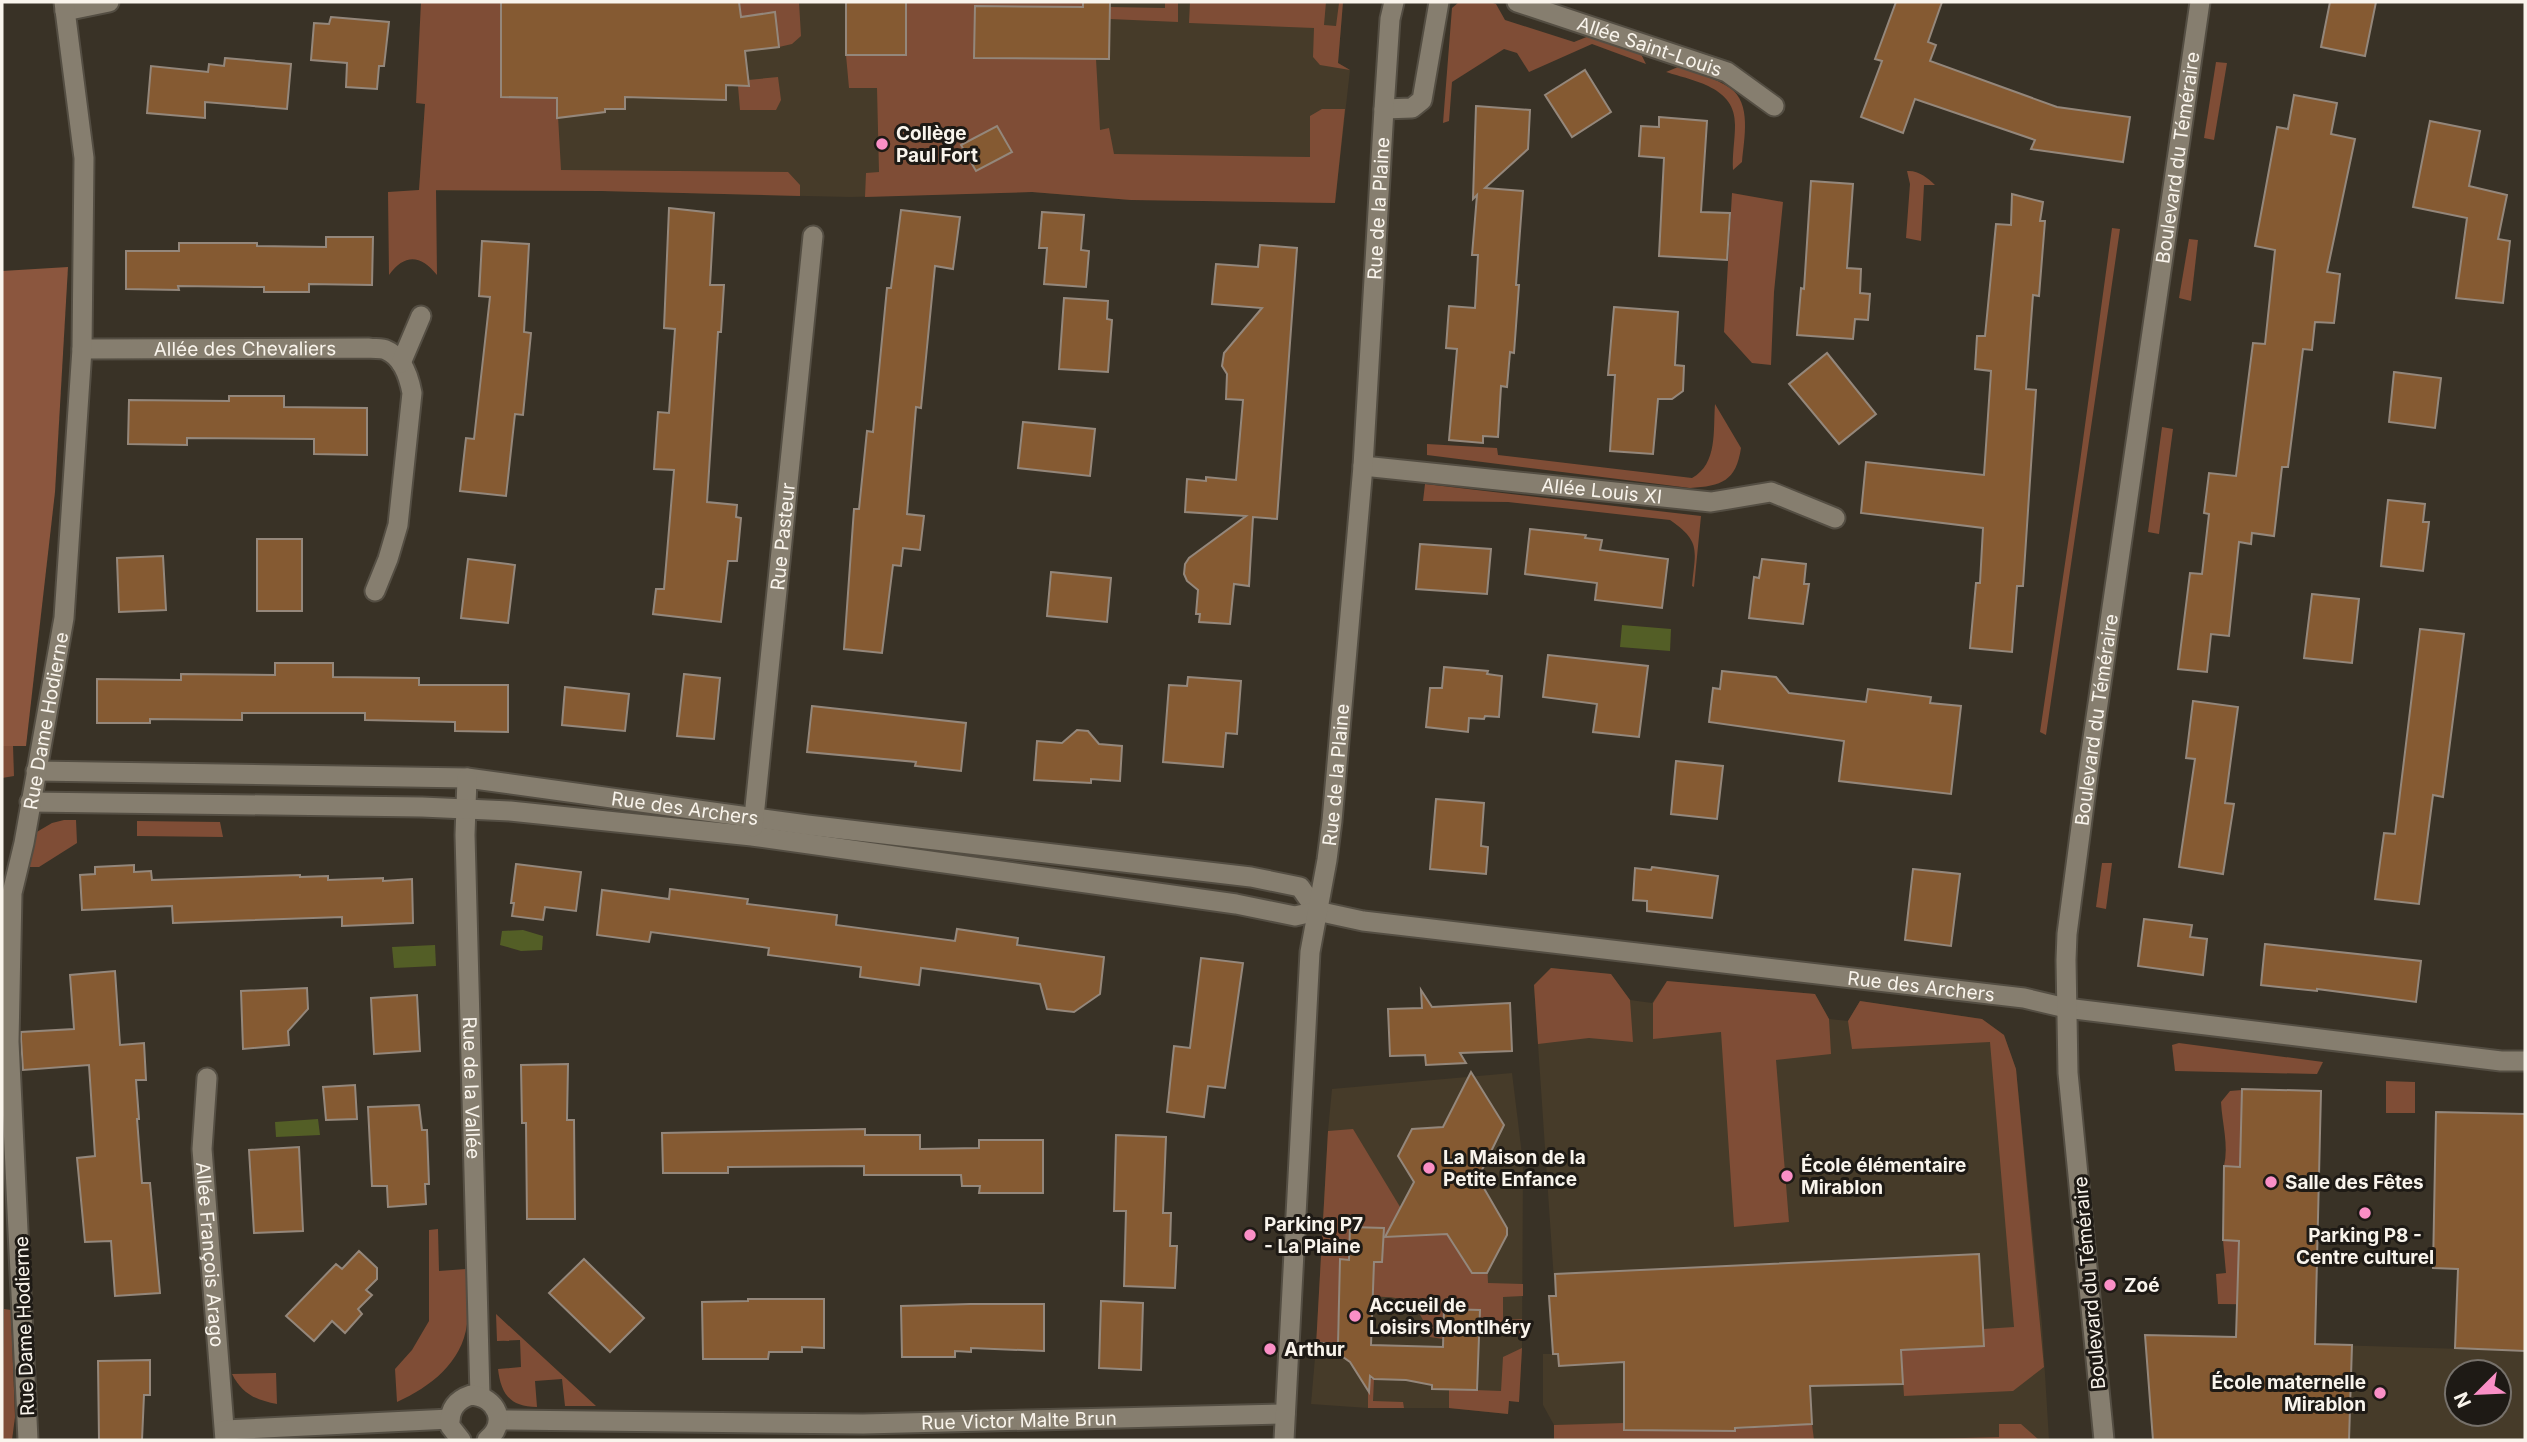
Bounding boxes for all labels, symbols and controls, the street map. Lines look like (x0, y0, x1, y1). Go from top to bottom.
street label: Allée Saint-Louis (1574, 12, 1725, 82)
street label: Boulevard du Téméraire (2151, 50, 2205, 265)
place label: Collège Paul Fort (896, 122, 978, 167)
marker: Collège Paul Fort (874, 136, 890, 152)
street label: Rue de la Plaine (1363, 136, 1394, 280)
street label: Allée des Chevaliers (154, 337, 336, 361)
street label: Allée Louis XI (1540, 474, 1663, 509)
street label: Rue Pasteur (766, 482, 800, 592)
street label: Boulevard du Téméraire (2070, 612, 2123, 827)
street label: Rue Dame Hodierne (19, 630, 73, 812)
street label: Rue de la Plaine (1318, 703, 1354, 847)
street label: Rue des Archers (610, 787, 760, 830)
street label: Rue des Archers (1846, 967, 1996, 1007)
street label: Rue de la Vallée (458, 1016, 485, 1160)
place label: La Maison de la Petite Enfance (1443, 1146, 1586, 1191)
place label: École élémentaire Mirablon (1801, 1154, 1966, 1199)
marker: La Maison de la Petite Enfance (1421, 1160, 1437, 1176)
street label: Allée François Arago (191, 1161, 229, 1348)
marker: École élémentaire Mirablon (1779, 1168, 1795, 1184)
place label: Salle des Fêtes (2285, 1171, 2424, 1194)
marker: Salle des Fêtes (2263, 1174, 2279, 1190)
street label: Boulevard du Téméraire (2069, 1176, 2110, 1390)
marker: Parking P8 - Centre culturel (2357, 1205, 2373, 1221)
place label: Parking P7 - La Plaine (1264, 1213, 1363, 1258)
place label: Parking P8 - Centre culturel (2296, 1224, 2434, 1269)
marker: Parking P7 - La Plaine (1242, 1227, 1258, 1243)
street label: Rue Dame Hodierne (10, 1236, 39, 1416)
place label: Zoé (2124, 1274, 2160, 1297)
marker: Zoé (2102, 1277, 2118, 1293)
place label: Accueil de Loisirs Montlhéry (1369, 1294, 1532, 1339)
marker: Accueil de Loisirs Montlhéry (1347, 1308, 1363, 1324)
place label: Arthur (1284, 1338, 1345, 1361)
marker: Arthur (1262, 1341, 1278, 1357)
north arrow (2443, 1358, 2513, 1428)
place label: École maternelle Mirablon (2212, 1371, 2366, 1416)
marker: École maternelle Mirablon (2372, 1385, 2388, 1401)
text: N (2449, 1388, 2476, 1411)
street label: Rue Victor Malte Brun (921, 1407, 1117, 1435)

